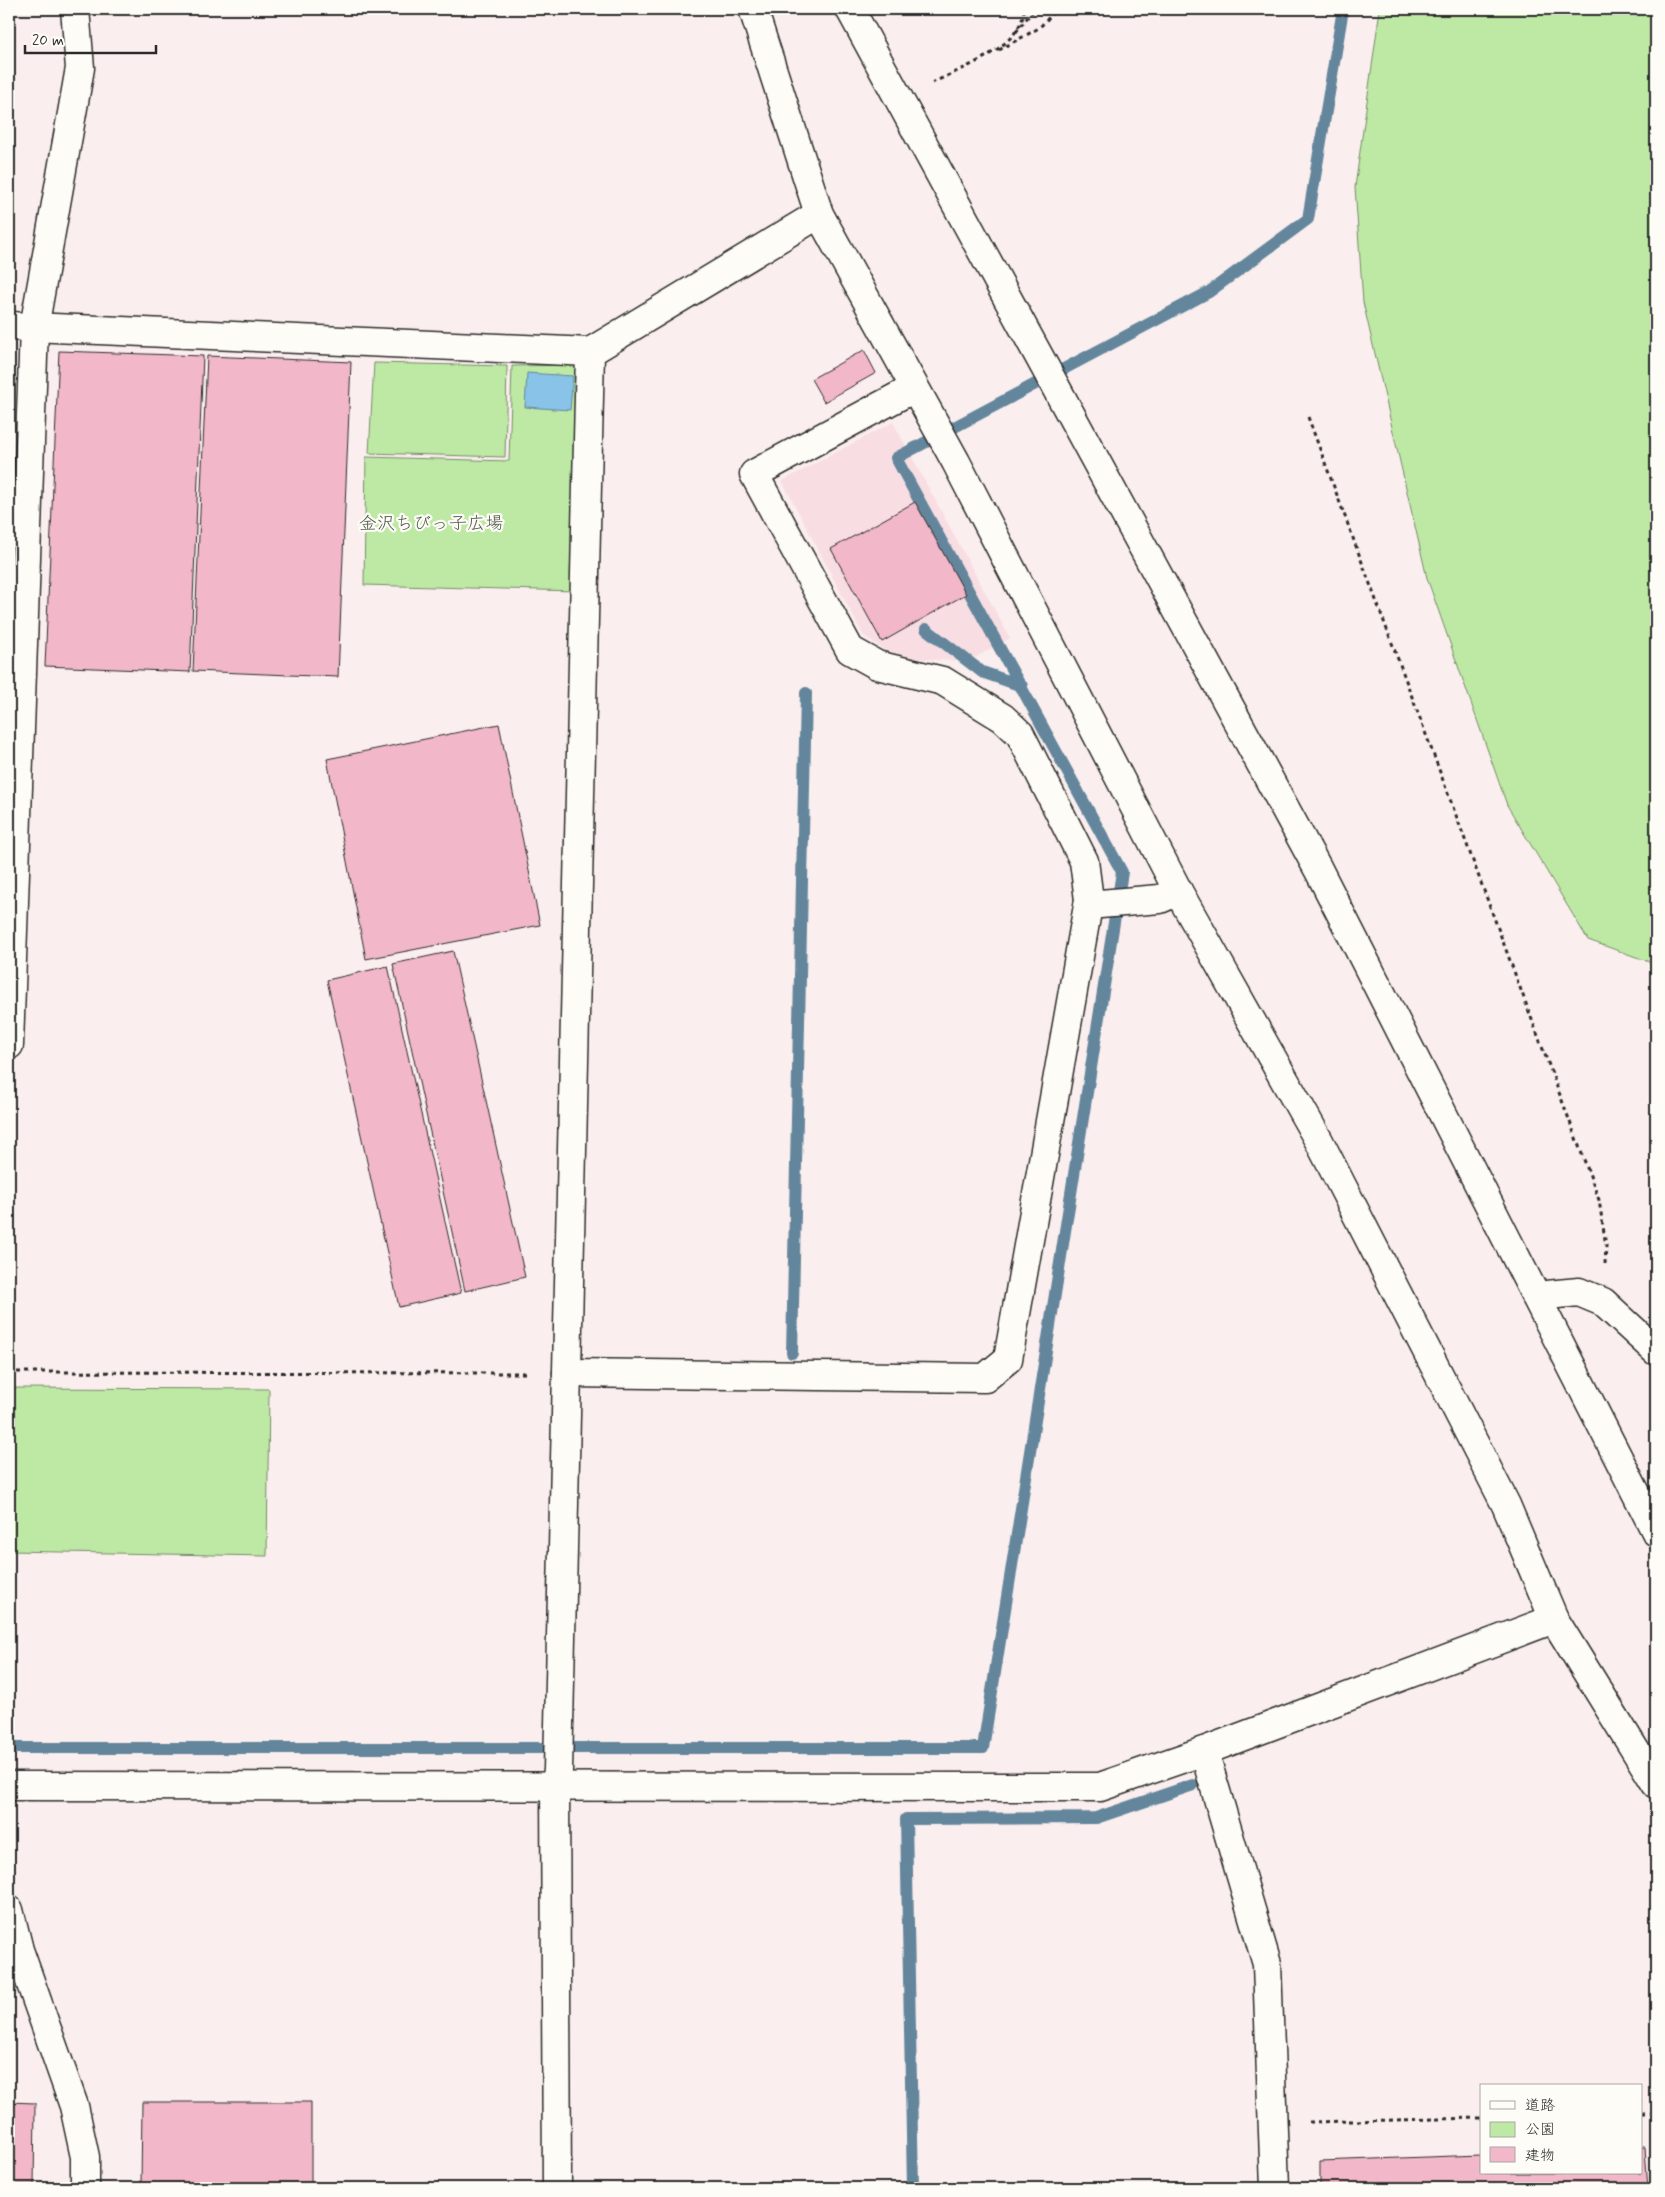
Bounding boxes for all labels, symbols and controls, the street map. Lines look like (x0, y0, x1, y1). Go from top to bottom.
scale bar (25, 22, 156, 54)
text: 20 m (32, 31, 64, 51)
park label: 金沢ちびっ子広場 (359, 512, 503, 536)
legend (1480, 2084, 1642, 2174)
text: 道路 (1525, 2096, 1555, 2116)
text: 公園 (1525, 2120, 1555, 2140)
text: 建物 (1525, 2146, 1555, 2166)

